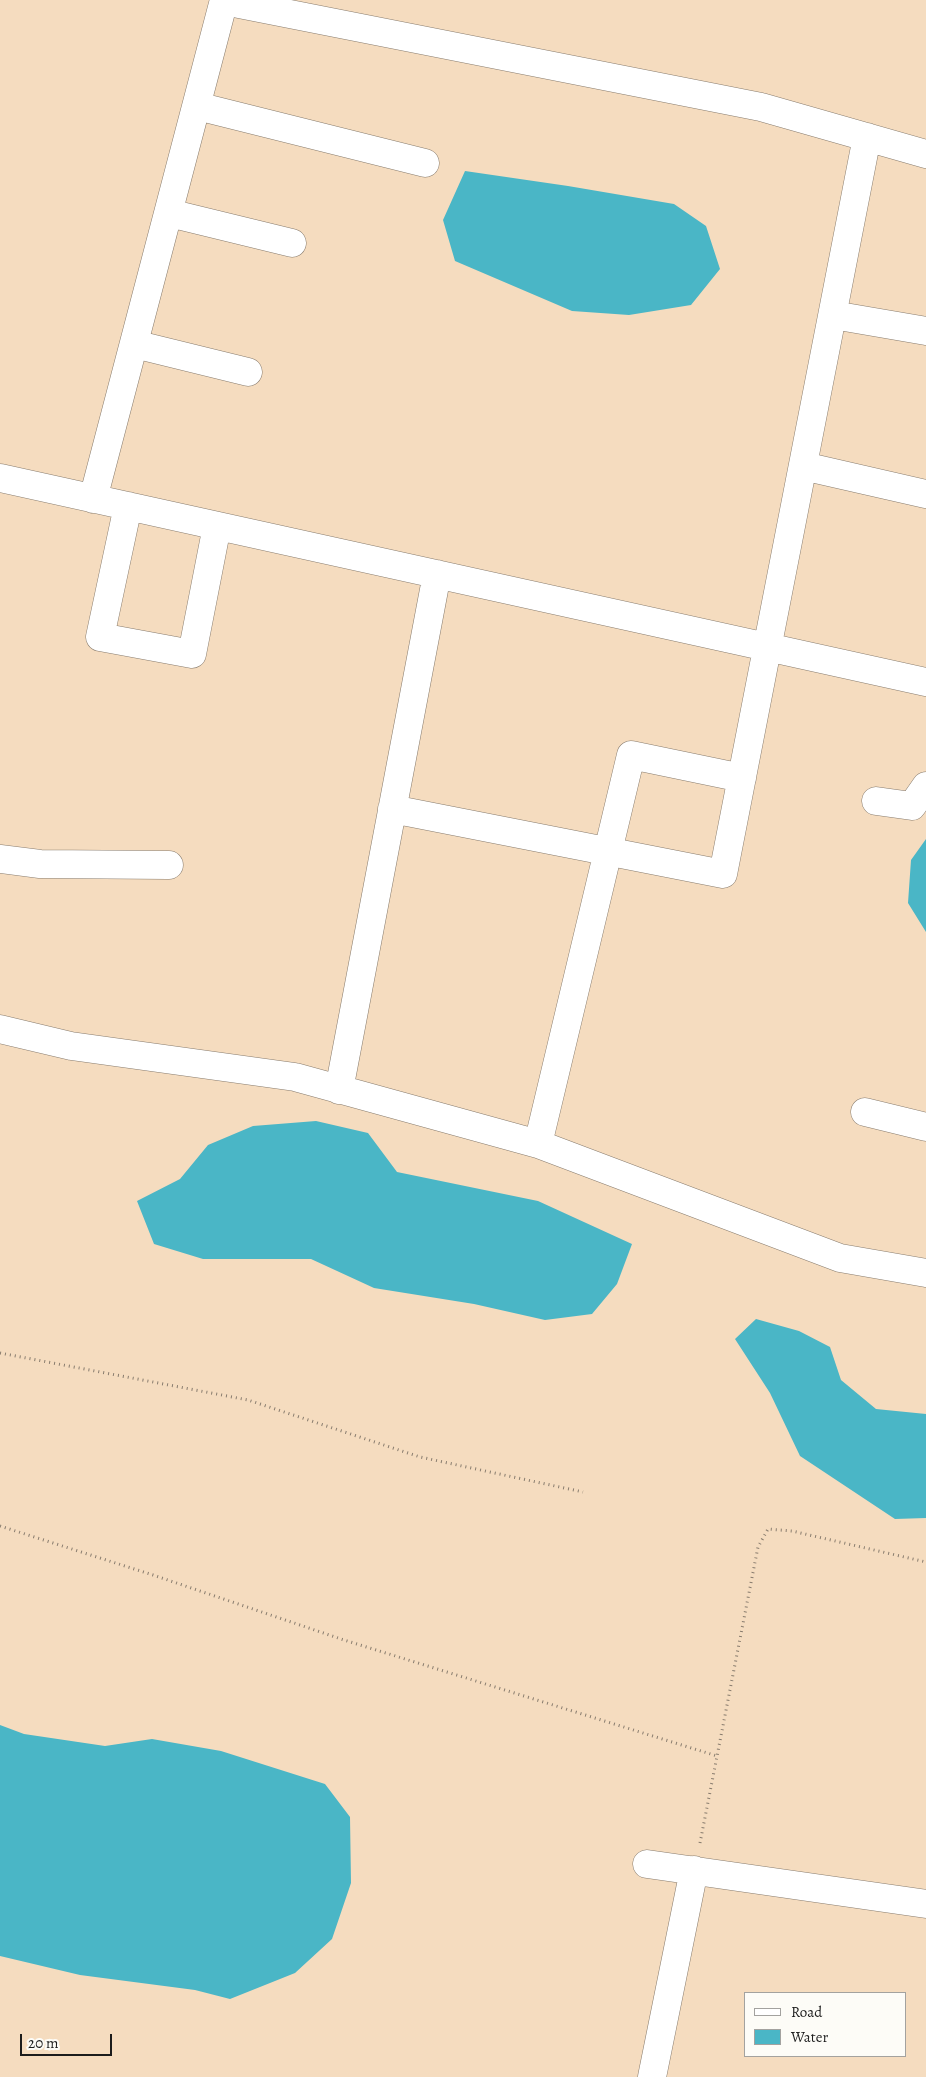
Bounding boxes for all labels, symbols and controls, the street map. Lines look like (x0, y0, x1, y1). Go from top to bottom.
legend (744, 1992, 906, 2057)
text: Road (791, 2002, 822, 2022)
scale bar (22, 2024, 115, 2056)
text: Water (791, 2027, 828, 2047)
text: 20 m (28, 2033, 59, 2053)

